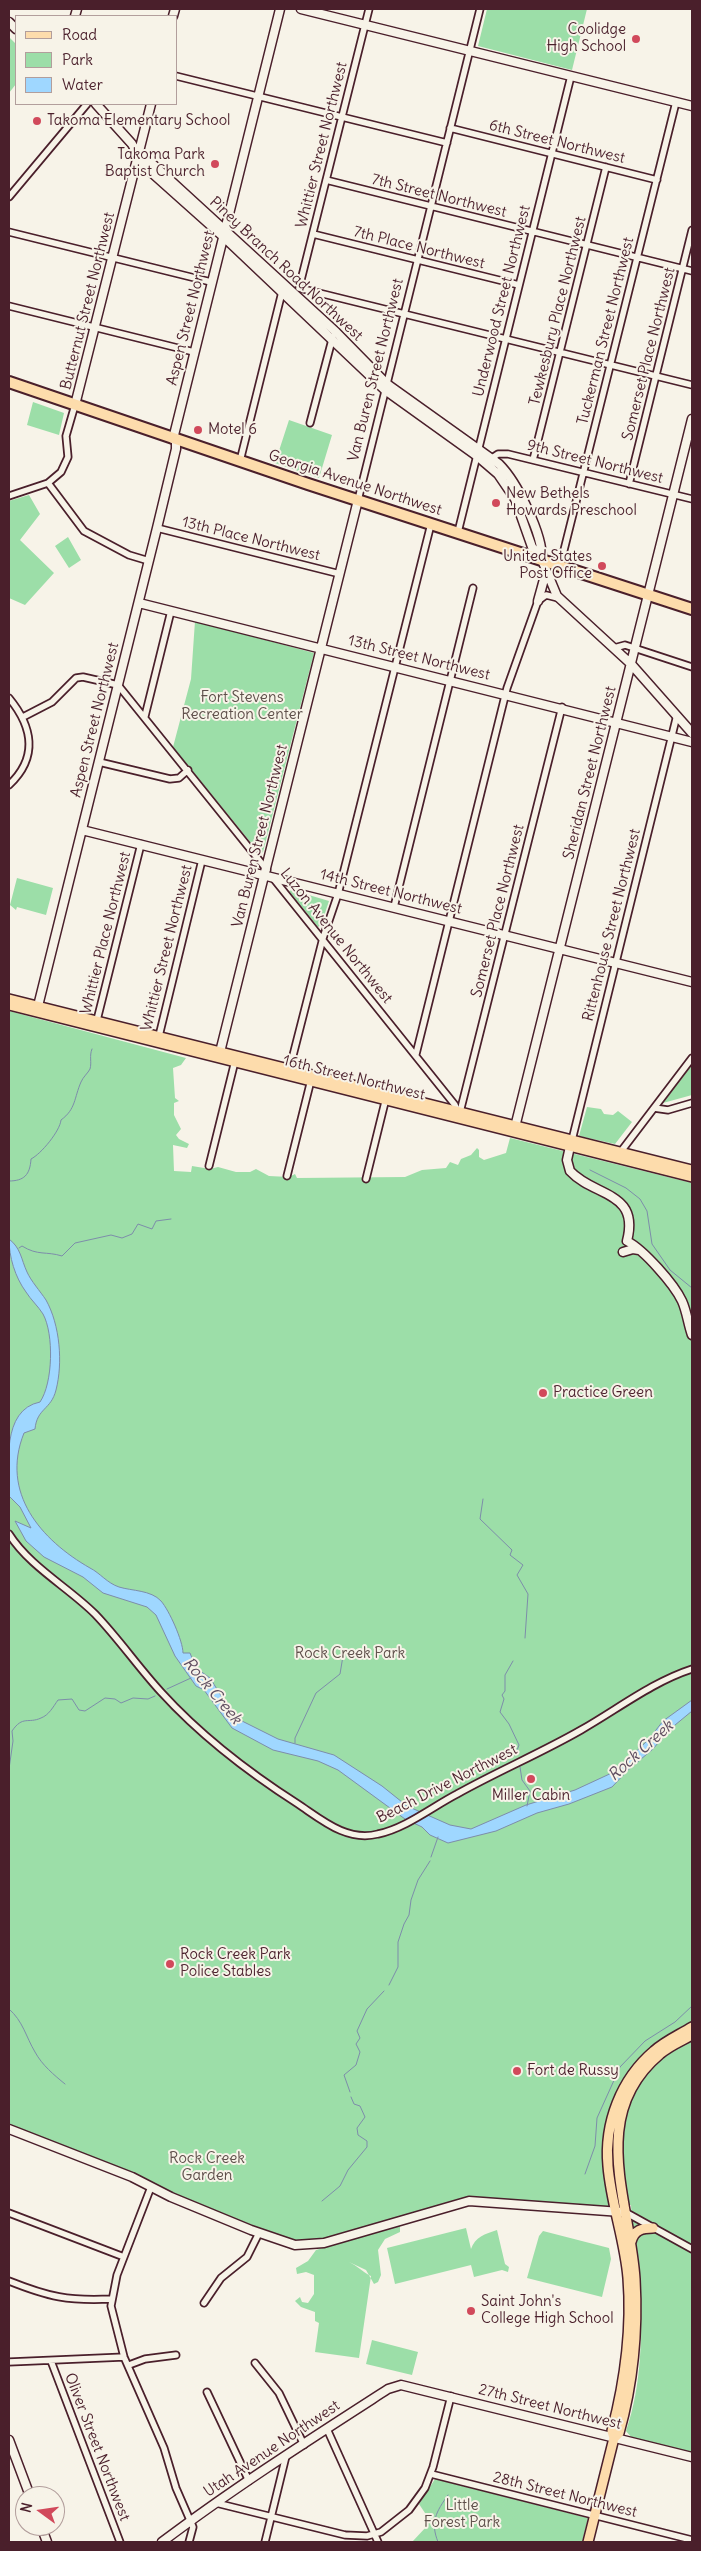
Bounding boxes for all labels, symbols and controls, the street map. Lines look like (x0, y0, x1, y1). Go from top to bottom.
legend (15, 15, 178, 105)
place label: Coolidge High School (546, 21, 626, 56)
text: Road (62, 25, 97, 44)
marker: Coolidge High School (630, 33, 642, 45)
text: Park (62, 50, 93, 69)
street label: Whittier Street Northwest (293, 60, 351, 230)
text: Water (62, 75, 103, 94)
place label: Takoma Elementary School (47, 112, 230, 130)
marker: Takoma Elementary School (31, 115, 43, 127)
street label: 6th Street Northwest (487, 116, 627, 168)
place label: Takoma Park Baptist Church (105, 146, 205, 181)
marker: Takoma Park Baptist Church (209, 158, 221, 170)
street label: 7th Street Northwest (370, 171, 508, 221)
street label: Piney Branch Road Northwest (206, 193, 366, 345)
street label: Underwood Street Northwest (469, 203, 535, 399)
street label: Butternut Street Northwest (57, 210, 119, 392)
street label: Tewkesbury Place Northwest (526, 215, 590, 407)
street label: 7th Place Northwest (351, 223, 487, 273)
street label: Aspen Street Northwest (163, 229, 219, 387)
street label: Tuckerman Street Northwest (574, 235, 638, 427)
street label: Somerset Place Northwest (619, 266, 679, 442)
street label: Van Buren Street Northwest (345, 277, 407, 463)
place label: Motel 6 (208, 421, 257, 439)
marker: Motel 6 (192, 424, 204, 436)
street label: 9th Street Northwest (525, 436, 665, 488)
street label: Georgia Avenue Northwest (266, 446, 444, 520)
place label: New Bethels Howards Preschool (506, 485, 637, 520)
marker: New Bethels Howards Preschool (490, 497, 502, 509)
street label: 13th Place Northwest (180, 513, 322, 565)
place label: United States Post Office (503, 548, 592, 583)
marker: United States Post Office (596, 560, 608, 572)
street label: 13th Street Northwest (346, 632, 492, 684)
street label: Aspen Street Northwest (67, 641, 123, 799)
street label: Sheridan Street Northwest (560, 684, 620, 862)
park label: Fort Stevens Recreation Center (181, 689, 303, 724)
street label: Van Buren Street Northwest (229, 743, 291, 929)
street label: Somerset Place Northwest (468, 823, 528, 999)
street label: Rittenhouse Street Northwest (579, 827, 645, 1023)
street label: Whittier Place Northwest (77, 850, 135, 1016)
street label: Whittier Street Northwest (138, 863, 196, 1033)
street label: Luzon Avenue Northwest (276, 865, 396, 1007)
street label: 14th Street Northwest (318, 866, 464, 918)
street label: 16th Street Northwest (281, 1052, 427, 1104)
place label: Practice Green (553, 1384, 653, 1402)
marker: Practice Green (537, 1387, 549, 1399)
park label: Rock Creek Park (295, 1645, 405, 1663)
water label: Rock Creek (179, 1654, 245, 1728)
water label: Rock Creek (604, 1717, 678, 1785)
street label: Beach Drive Northwest (374, 1741, 520, 1827)
marker: Miller Cabin (525, 1773, 537, 1785)
place label: Miller Cabin (492, 1787, 570, 1805)
place label: Rock Creek Park Police Stables (180, 1946, 291, 1981)
marker: Rock Creek Park Police Stables (164, 1958, 176, 1970)
place label: Fort de Russy (527, 2062, 619, 2080)
marker: Fort de Russy (511, 2065, 523, 2077)
park label: Rock Creek Garden (169, 2150, 245, 2185)
place label: Saint John's College High School (481, 2293, 614, 2328)
marker: Saint John's College High School (465, 2305, 477, 2317)
street label: Oliver Street Northwest (60, 2370, 134, 2524)
street label: 27th Street Northwest (477, 2381, 623, 2433)
street label: Utah Avenue Northwest (201, 2397, 343, 2501)
street label: 28th Street Northwest (491, 2468, 639, 2522)
north arrow (15, 2486, 65, 2536)
park label: Little Forest Park (424, 2497, 500, 2532)
text: N (17, 2501, 36, 2514)

